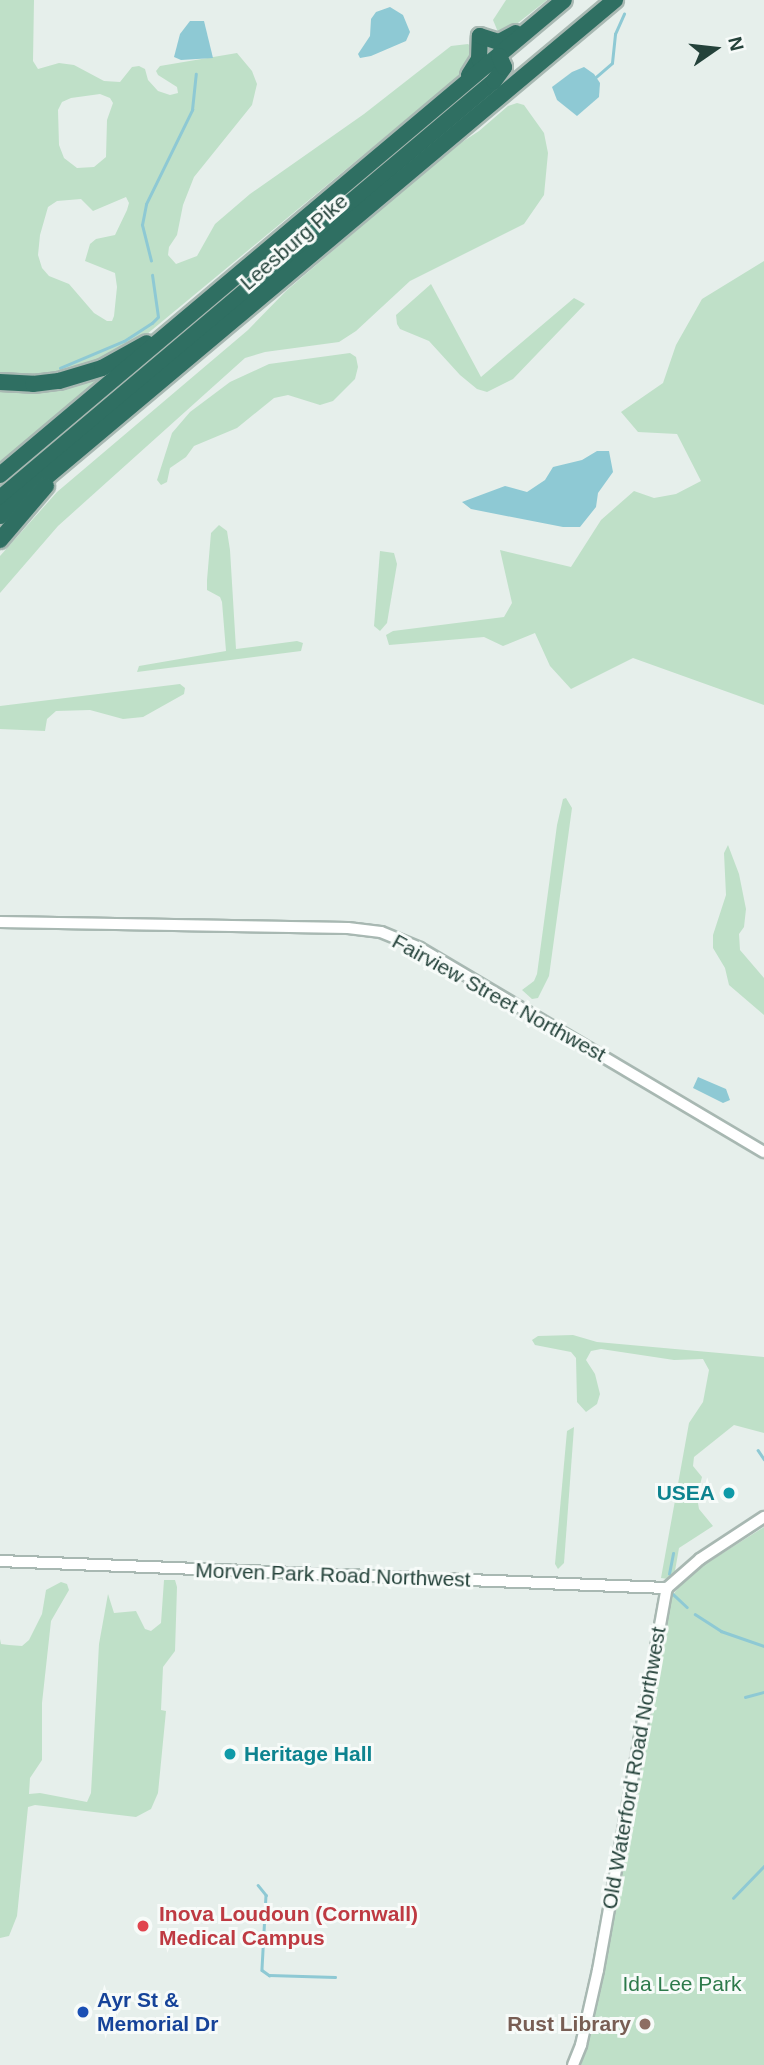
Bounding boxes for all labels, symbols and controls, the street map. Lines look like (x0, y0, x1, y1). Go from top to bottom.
north arrow (680, 14, 750, 84)
text: N (724, 35, 748, 53)
street label: Leesburg Pike (235, 188, 353, 296)
street label: Fairview Street Northwest (388, 929, 610, 1067)
place label: USEA (657, 1480, 715, 1506)
marker: USEA (721, 1485, 737, 1501)
street label: Morven Park Road Northwest (195, 1558, 471, 1592)
street label: Old Waterford Road Northwest (597, 1625, 671, 1911)
place label: Heritage Hall (244, 1741, 372, 1767)
marker: Heritage Hall (222, 1746, 238, 1762)
place label: Inova Loudoun (Cornwall) Medical Campus (159, 1901, 418, 1951)
marker: Inova Loudoun (Cornwall) Medical Campus (133, 1916, 153, 1936)
park label: Ida Lee Park (622, 1971, 742, 1997)
place label: Ayr St & Memorial Dr (97, 1987, 218, 2037)
marker: Ayr St & Memorial Dr (75, 2004, 91, 2020)
place label: Rust Library (507, 2011, 631, 2037)
marker: Rust Library (637, 2016, 653, 2032)

